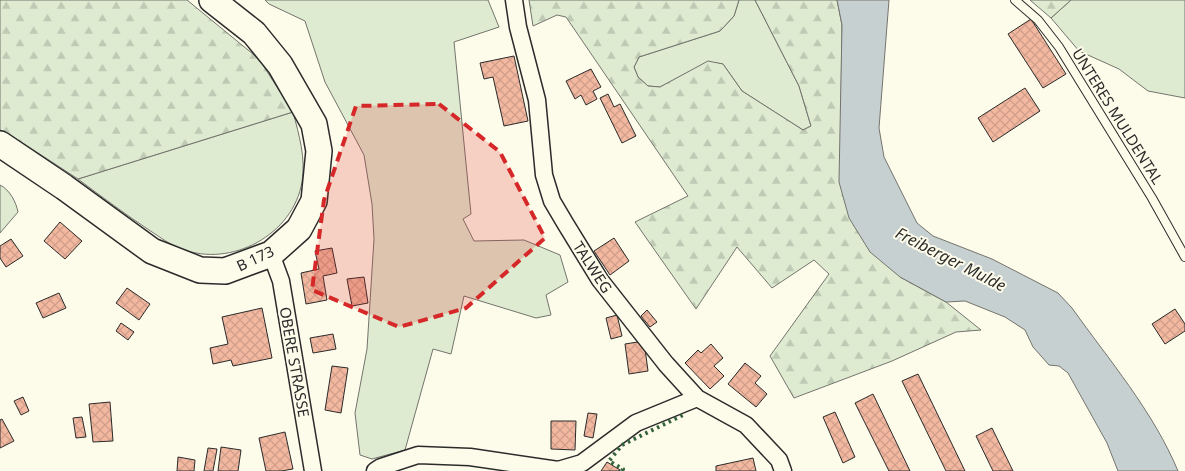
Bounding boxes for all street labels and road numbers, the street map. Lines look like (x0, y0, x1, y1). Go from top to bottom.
street label: UNTERES MULDENTAL (1068, 44, 1168, 188)
street label: TALWEG (569, 237, 617, 297)
street label: B 173 (233, 241, 277, 275)
street label: OBERE STRASSE (275, 305, 315, 419)

